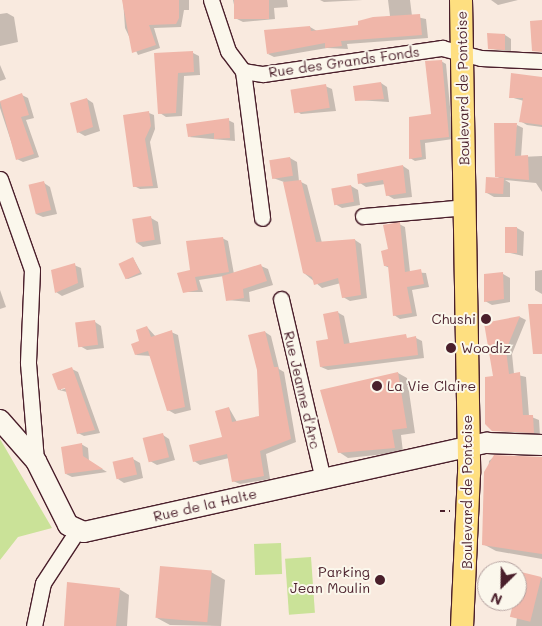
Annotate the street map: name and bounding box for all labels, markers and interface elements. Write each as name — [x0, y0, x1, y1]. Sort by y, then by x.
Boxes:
street label: Boulevard de Pontoise — [453, 11, 473, 165]
street label: Rue des Grands Fonds — [267, 43, 421, 81]
place label: Chushi — [431, 311, 476, 327]
marker: Chushi — [480, 313, 492, 325]
street label: Rue Jeanne d'Arc — [280, 329, 324, 451]
place label: Woodiz — [461, 340, 511, 356]
marker: Woodiz — [445, 342, 457, 354]
place label: La Vie Claire — [387, 378, 476, 394]
marker: La Vie Claire — [371, 380, 383, 392]
street label: Boulevard de Pontoise — [459, 415, 475, 569]
street label: Rue de la Halte — [152, 485, 258, 525]
north arrow — [477, 561, 527, 611]
place label: Parking Jean Moulin — [290, 564, 370, 596]
marker: Parking Jean Moulin — [374, 574, 386, 586]
text: N — [488, 589, 505, 610]

